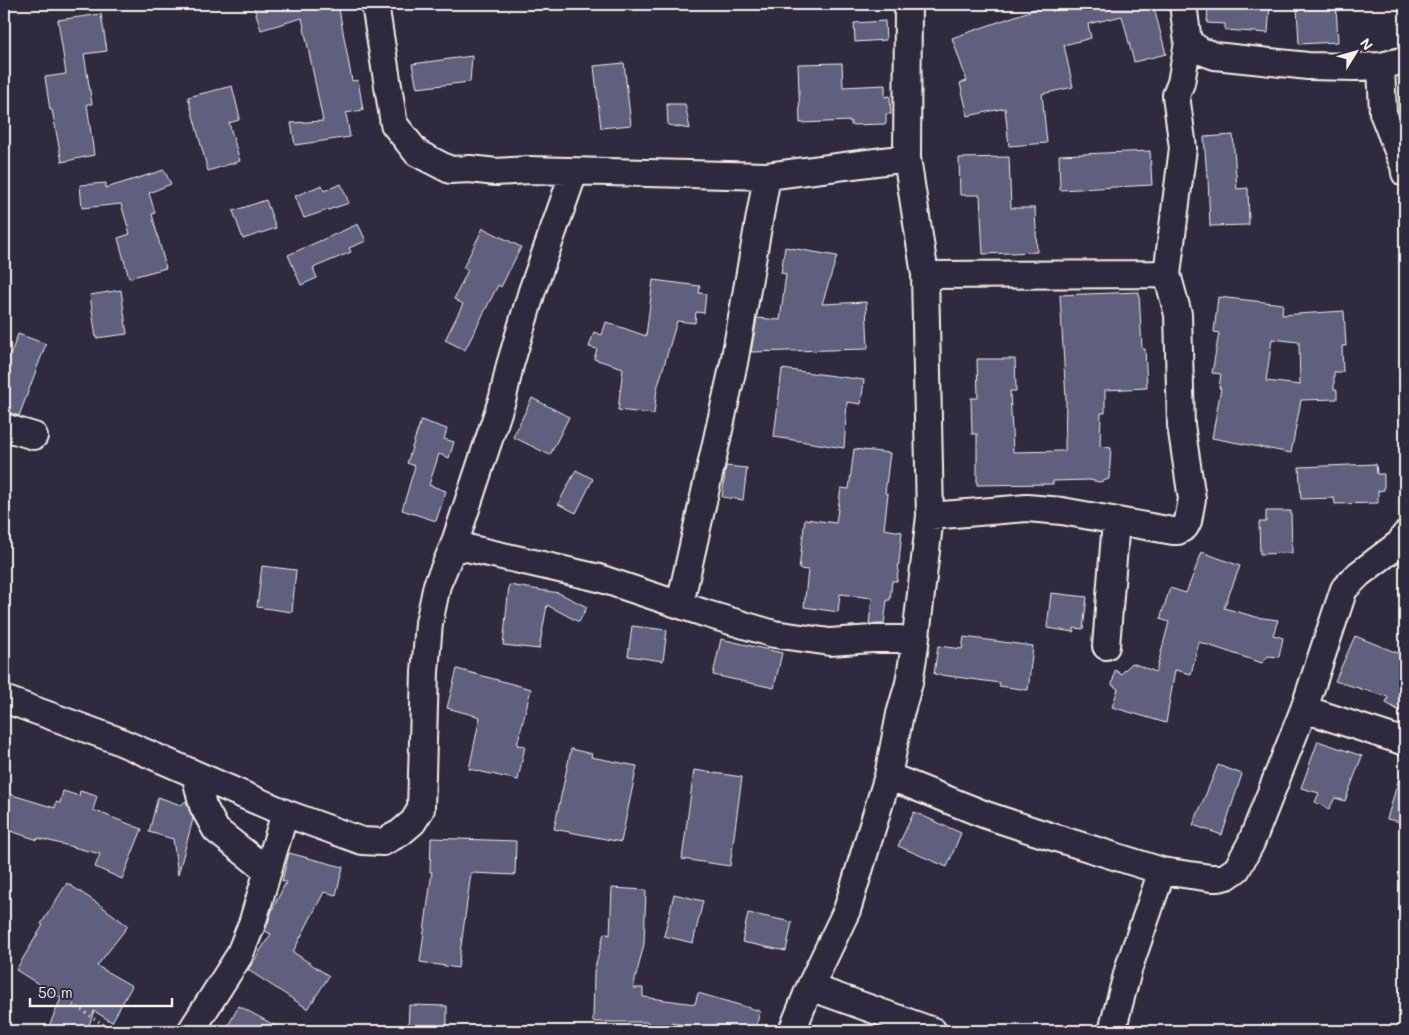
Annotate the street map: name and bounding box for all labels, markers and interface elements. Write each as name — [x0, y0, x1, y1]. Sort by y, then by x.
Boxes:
north arrow — [1332, 28, 1382, 78]
text: N — [1356, 34, 1378, 54]
scale bar — [30, 975, 172, 1007]
text: 50 m — [38, 982, 73, 1002]

